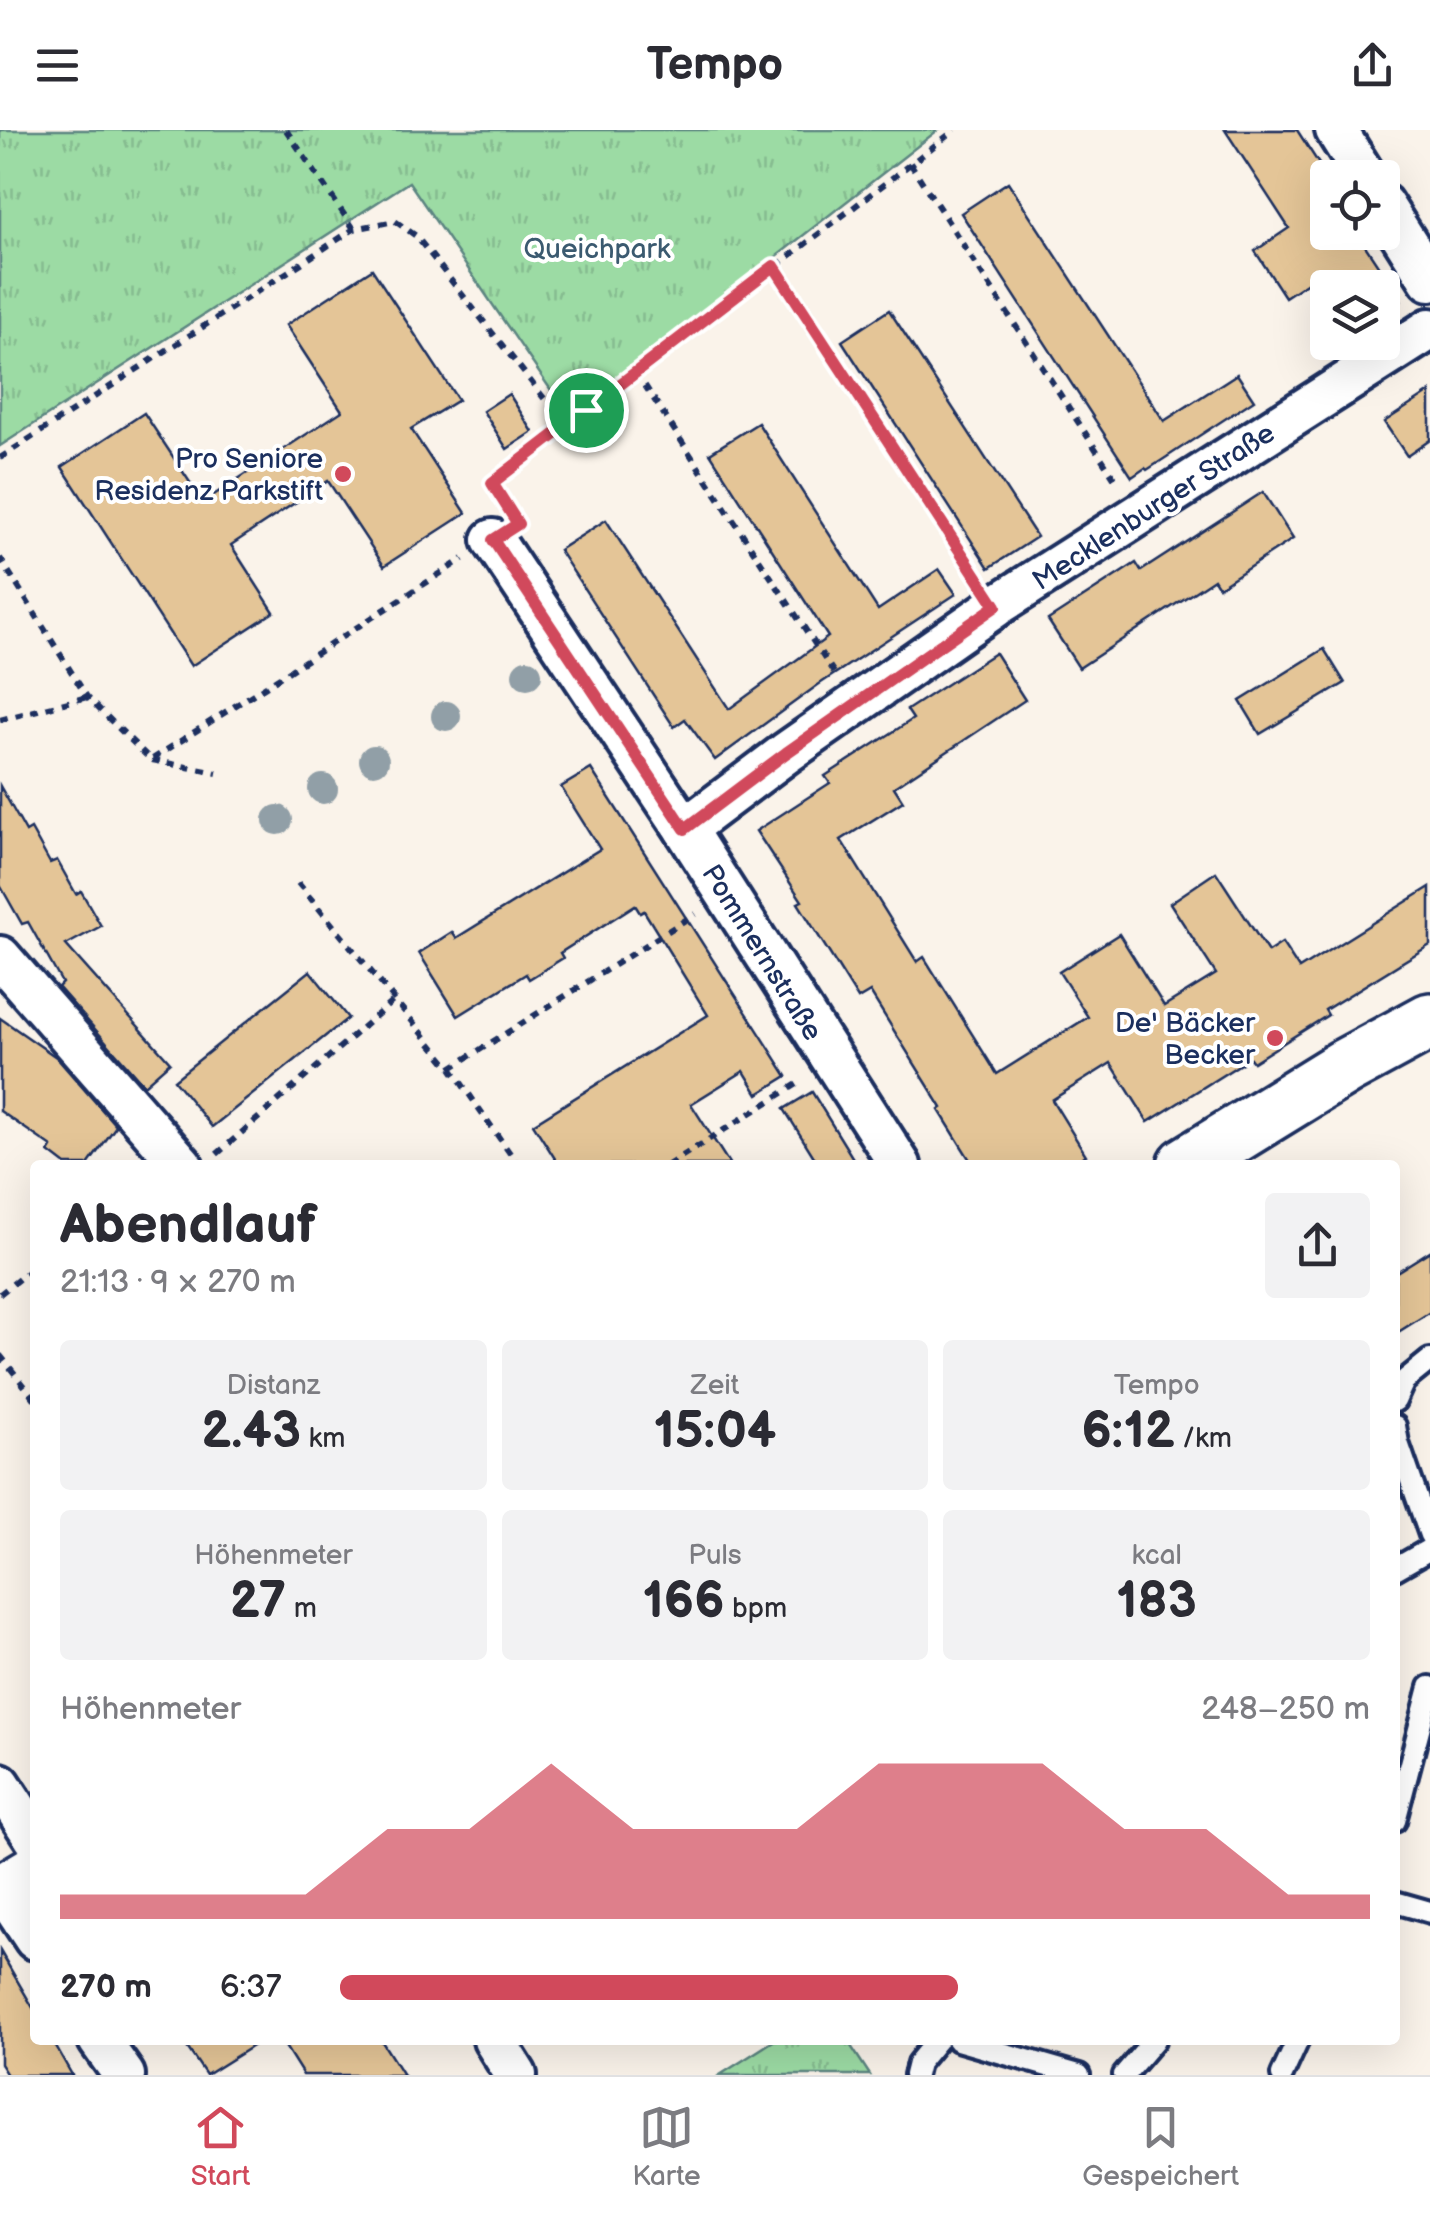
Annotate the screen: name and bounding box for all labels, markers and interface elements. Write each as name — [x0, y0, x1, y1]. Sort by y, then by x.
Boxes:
icon: menu — [30, 38, 85, 93]
text: Tempo — [647, 38, 783, 93]
icon: share — [1345, 38, 1400, 93]
map controls — [1310, 160, 1400, 360]
button: locate — [1310, 160, 1400, 250]
park label: Queichpark — [524, 233, 671, 266]
button: layers — [1310, 270, 1400, 360]
pin — [544, 368, 629, 453]
icon: arrive — [559, 383, 614, 438]
street label: Mecklenburger Straße — [1027, 417, 1281, 598]
place label: Pro Seniore Residenz Parkstift — [94, 443, 323, 508]
marker: Pro Seniore Residenz Parkstift — [332, 463, 354, 485]
street label: Pommernstraße — [694, 859, 829, 1047]
place label: De' Bäcker Becker — [1115, 1007, 1256, 1072]
marker: De' Bäcker Becker — [1264, 1027, 1286, 1049]
text: Abendlauf — [60, 1192, 317, 1259]
button: share — [1265, 1193, 1370, 1298]
text: 21:13 · 9 × 270 m — [60, 1263, 296, 1302]
text: Distanz — [227, 1369, 320, 1402]
text: Zeit — [691, 1369, 739, 1402]
text: Tempo — [1114, 1369, 1200, 1402]
text: 2.43 — [201, 1402, 301, 1462]
text: 15:04 — [654, 1402, 776, 1462]
text: 6:12 — [1081, 1402, 1175, 1462]
text: km — [301, 1422, 345, 1455]
text: /km — [1175, 1422, 1232, 1455]
text: Höhenmeter — [194, 1539, 353, 1572]
text: Puls — [688, 1539, 742, 1572]
text: kcal — [1132, 1539, 1182, 1572]
text: 27 — [230, 1572, 286, 1632]
text: 166 — [643, 1572, 724, 1632]
text: 183 — [1117, 1572, 1197, 1632]
text: m — [286, 1592, 317, 1625]
text: bpm — [724, 1592, 787, 1625]
text: Höhenmeter — [60, 1690, 241, 1729]
text: 248–250 m — [1201, 1690, 1370, 1729]
text: 270 m — [60, 1968, 152, 2007]
text: 6:37 — [220, 1968, 281, 2007]
tab: Start — [191, 2100, 250, 2193]
tab: Karte — [632, 2100, 701, 2193]
tab: Gespeichert — [1082, 2100, 1239, 2193]

